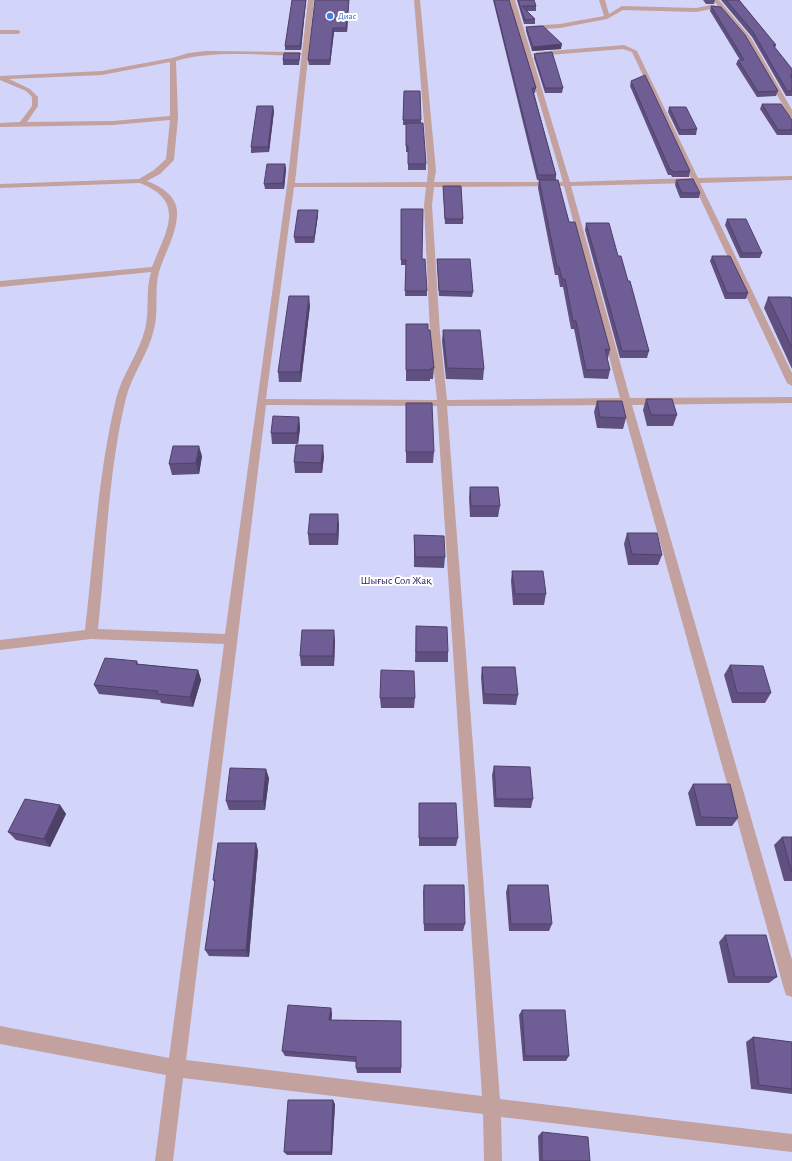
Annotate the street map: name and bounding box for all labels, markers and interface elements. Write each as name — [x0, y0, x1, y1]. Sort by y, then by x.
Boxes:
marker: Диас — [325, 11, 335, 21]
place label: Диас — [338, 12, 357, 21]
park label: Шығыс Сол Жақ — [360, 575, 432, 586]

